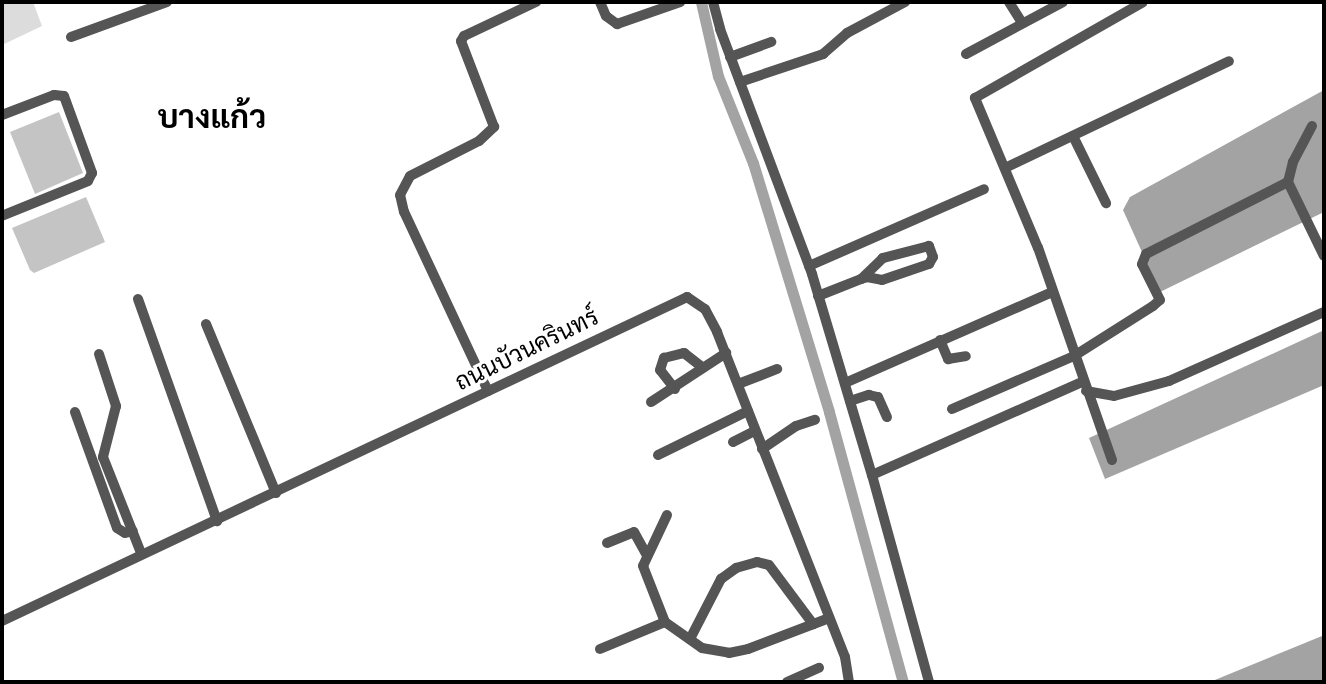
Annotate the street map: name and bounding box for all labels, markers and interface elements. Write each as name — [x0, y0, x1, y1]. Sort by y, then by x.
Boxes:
district label: บางแก้ว — [158, 99, 266, 137]
street label: ถนนบัวนครินทร์ — [450, 303, 604, 397]

